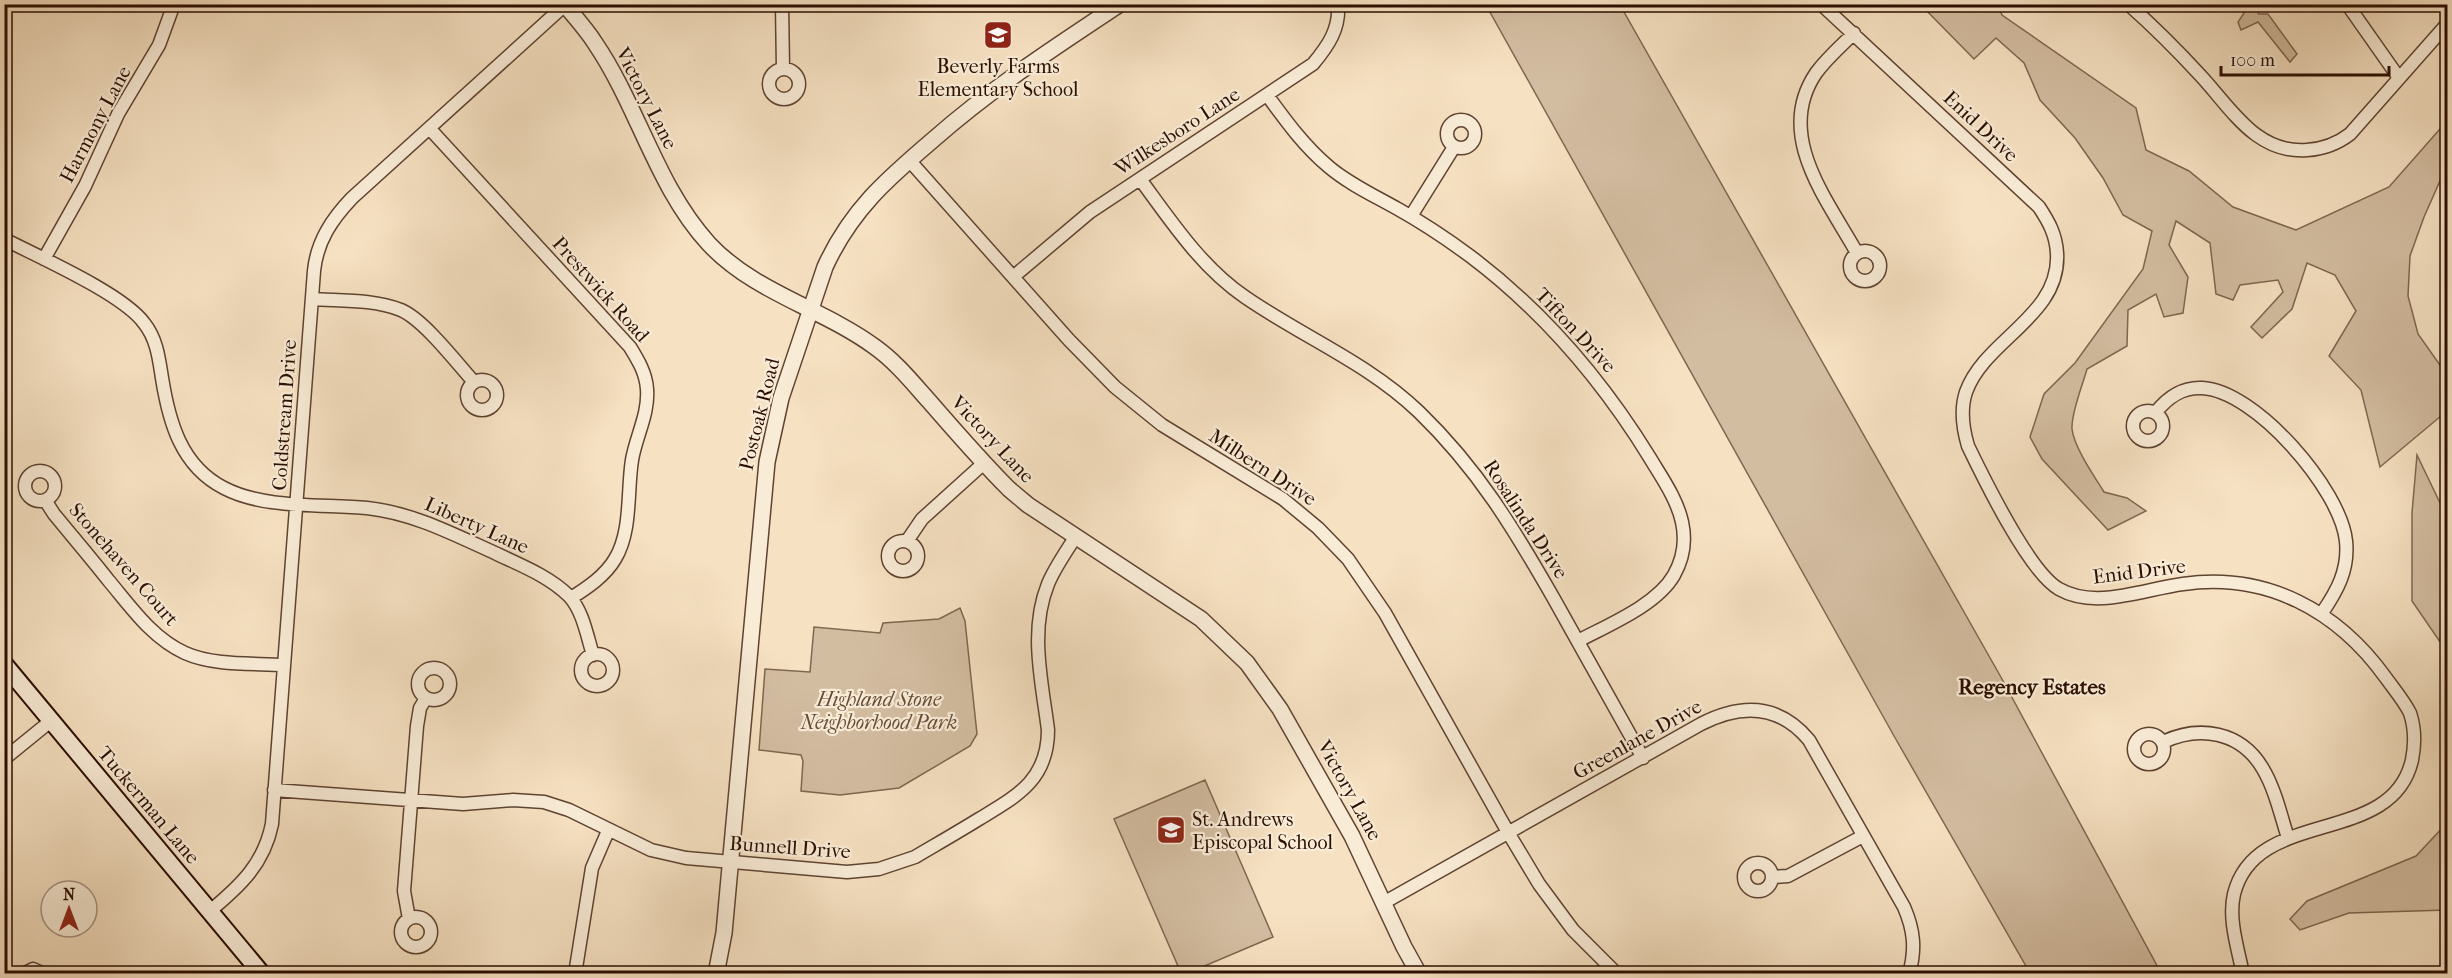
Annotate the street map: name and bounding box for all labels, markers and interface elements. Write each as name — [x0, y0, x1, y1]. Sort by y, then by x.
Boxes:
school or university icon: Beverly Farms Elementary School — [982, 19, 1014, 51]
scale bar — [2221, 39, 2389, 77]
street label: Victory Lane — [611, 43, 682, 153]
text: 100 m — [2230, 50, 2275, 71]
place label: Beverly Farms Elementary School — [917, 55, 1079, 101]
street label: Harmony Lane — [55, 62, 136, 187]
street label: Wilkesboro Lane — [1110, 82, 1244, 181]
street label: Enid Drive — [1939, 86, 2023, 167]
street label: Prestwick Road — [547, 232, 655, 347]
street label: Tifton Drive — [1531, 283, 1621, 378]
street label: Coldstream Drive — [268, 339, 301, 491]
street label: Postoak Road — [734, 355, 785, 473]
street label: Victory Lane — [946, 390, 1039, 488]
street label: Milbern Drive — [1205, 424, 1321, 511]
street label: Rosalinda Drive — [1479, 455, 1573, 583]
street label: Liberty Lane — [421, 492, 533, 559]
street label: Stonehaven Court — [64, 498, 183, 630]
street label: Enid Drive — [2091, 554, 2187, 589]
district label: Regency Estates — [1958, 675, 2106, 699]
park label: Highland Stone Neighborhood Park — [800, 688, 957, 734]
street label: Greenlane Drive — [1569, 695, 1706, 784]
street label: Victory Lane — [1312, 735, 1387, 844]
street label: Tuckerman Lane — [93, 742, 204, 869]
place label: St. Andrews Episcopal School — [1192, 808, 1333, 854]
school or university icon: St. Andrews Episcopal School — [1155, 814, 1187, 846]
street label: Bunnell Drive — [729, 832, 851, 863]
north arrow — [39, 879, 99, 939]
text: N — [63, 885, 76, 904]

